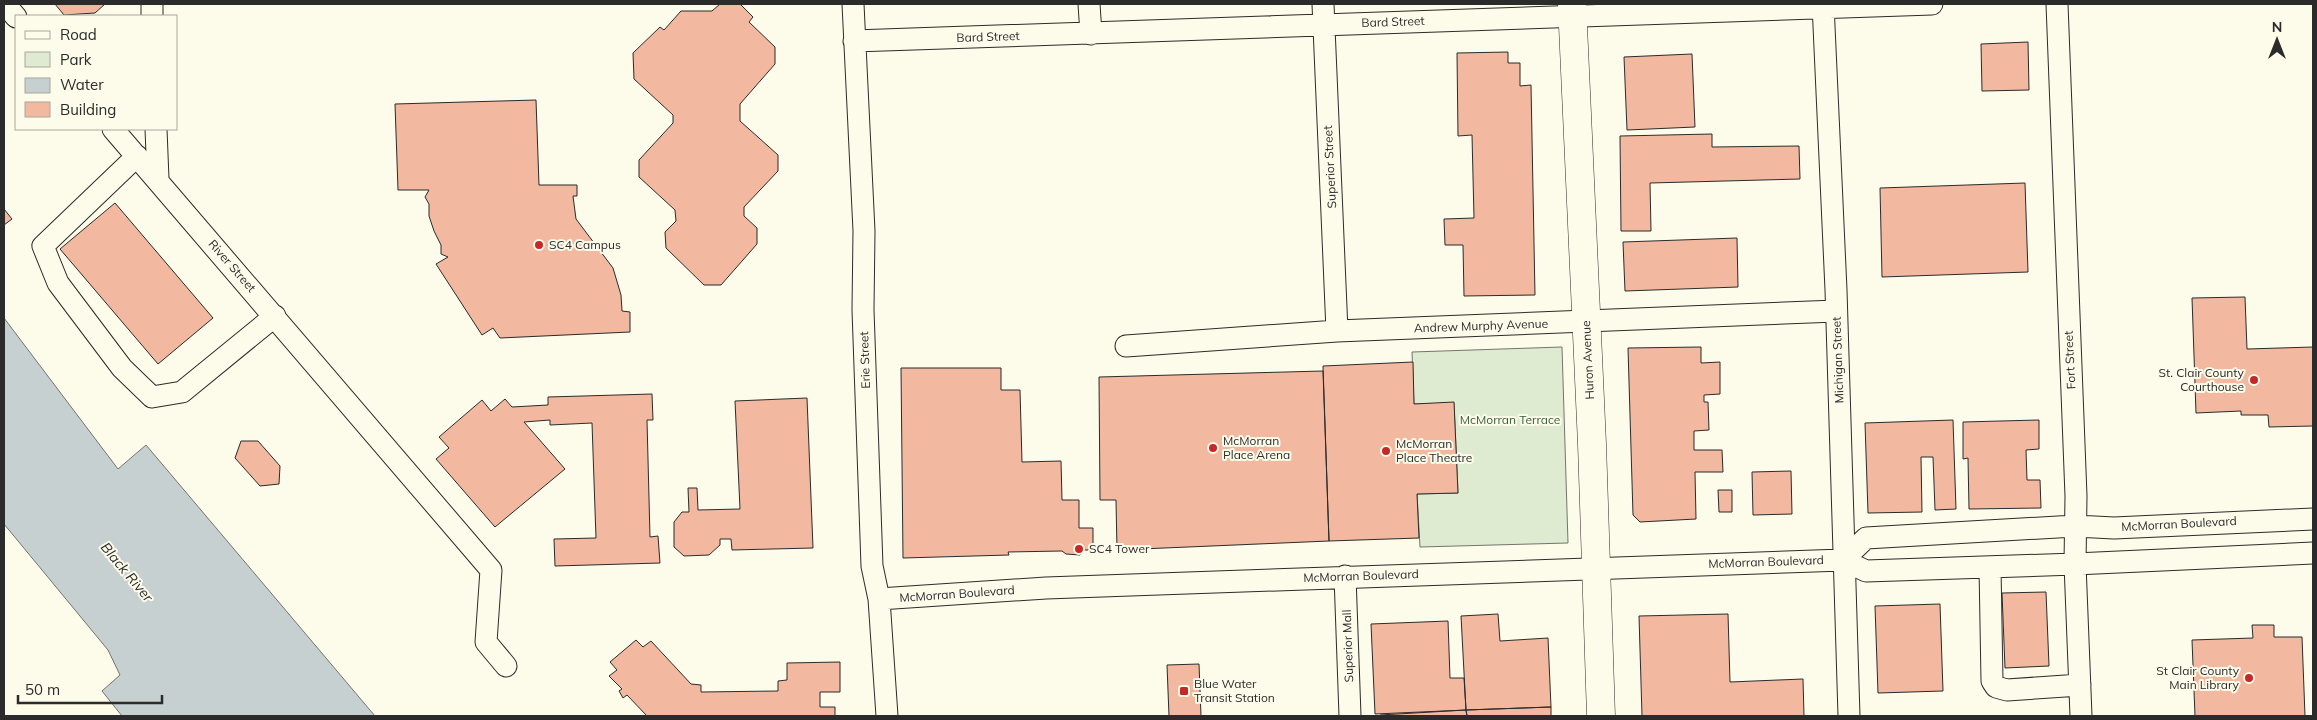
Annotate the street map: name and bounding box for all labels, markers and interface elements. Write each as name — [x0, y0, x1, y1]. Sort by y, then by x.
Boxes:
street label: Bard Street — [1361, 13, 1425, 30]
legend — [15, 15, 178, 130]
north arrow — [2252, 15, 2302, 65]
text: N — [2272, 18, 2282, 36]
text: Road — [60, 25, 97, 44]
street label: Bard Street — [956, 28, 1020, 45]
text: Park — [60, 50, 92, 69]
text: Water — [60, 75, 104, 94]
text: Building — [60, 100, 116, 119]
street label: Superior Street — [1320, 125, 1339, 209]
street label: River Street — [206, 236, 259, 295]
place label: SC4 Campus — [549, 237, 621, 252]
marker: SC4 Campus — [533, 239, 545, 251]
street label: Andrew Murphy Avenue — [1414, 316, 1548, 335]
street label: Michigan Street — [1828, 316, 1847, 404]
street label: Huron Avenue — [1578, 320, 1597, 400]
street label: Fort Street — [2060, 330, 2079, 390]
street label: Erie Street — [856, 331, 873, 389]
place label: St. Clair County Courthouse — [2158, 365, 2245, 394]
marker: St. Clair County Courthouse — [2248, 374, 2260, 386]
park label: McMorran Terrace — [1460, 412, 1560, 427]
place label: McMorran Place Arena — [1223, 433, 1290, 462]
place label: McMorran Place Theatre — [1396, 436, 1472, 465]
marker: McMorran Place Arena — [1207, 442, 1219, 454]
marker: McMorran Place Theatre — [1380, 445, 1392, 457]
street label: McMorran Boulevard — [2121, 513, 2237, 534]
water label: Black River — [97, 539, 158, 606]
place label: SC4 Tower — [1089, 541, 1150, 556]
marker: SC4 Tower — [1073, 543, 1085, 555]
street label: McMorran Boulevard — [1708, 552, 1824, 571]
street label: McMorran Boulevard — [1303, 566, 1419, 585]
street label: McMorran Boulevard — [899, 582, 1015, 605]
street label: Superior Mall — [1339, 609, 1356, 683]
place label: St Clair County Main Library — [2156, 663, 2240, 692]
scale bar — [18, 672, 161, 704]
marker: St Clair County Main Library — [2243, 672, 2255, 684]
place label: Blue Water Transit Station — [1194, 676, 1275, 705]
text: 50 m — [25, 680, 60, 699]
marker: Blue Water Transit Station — [1178, 685, 1190, 697]

